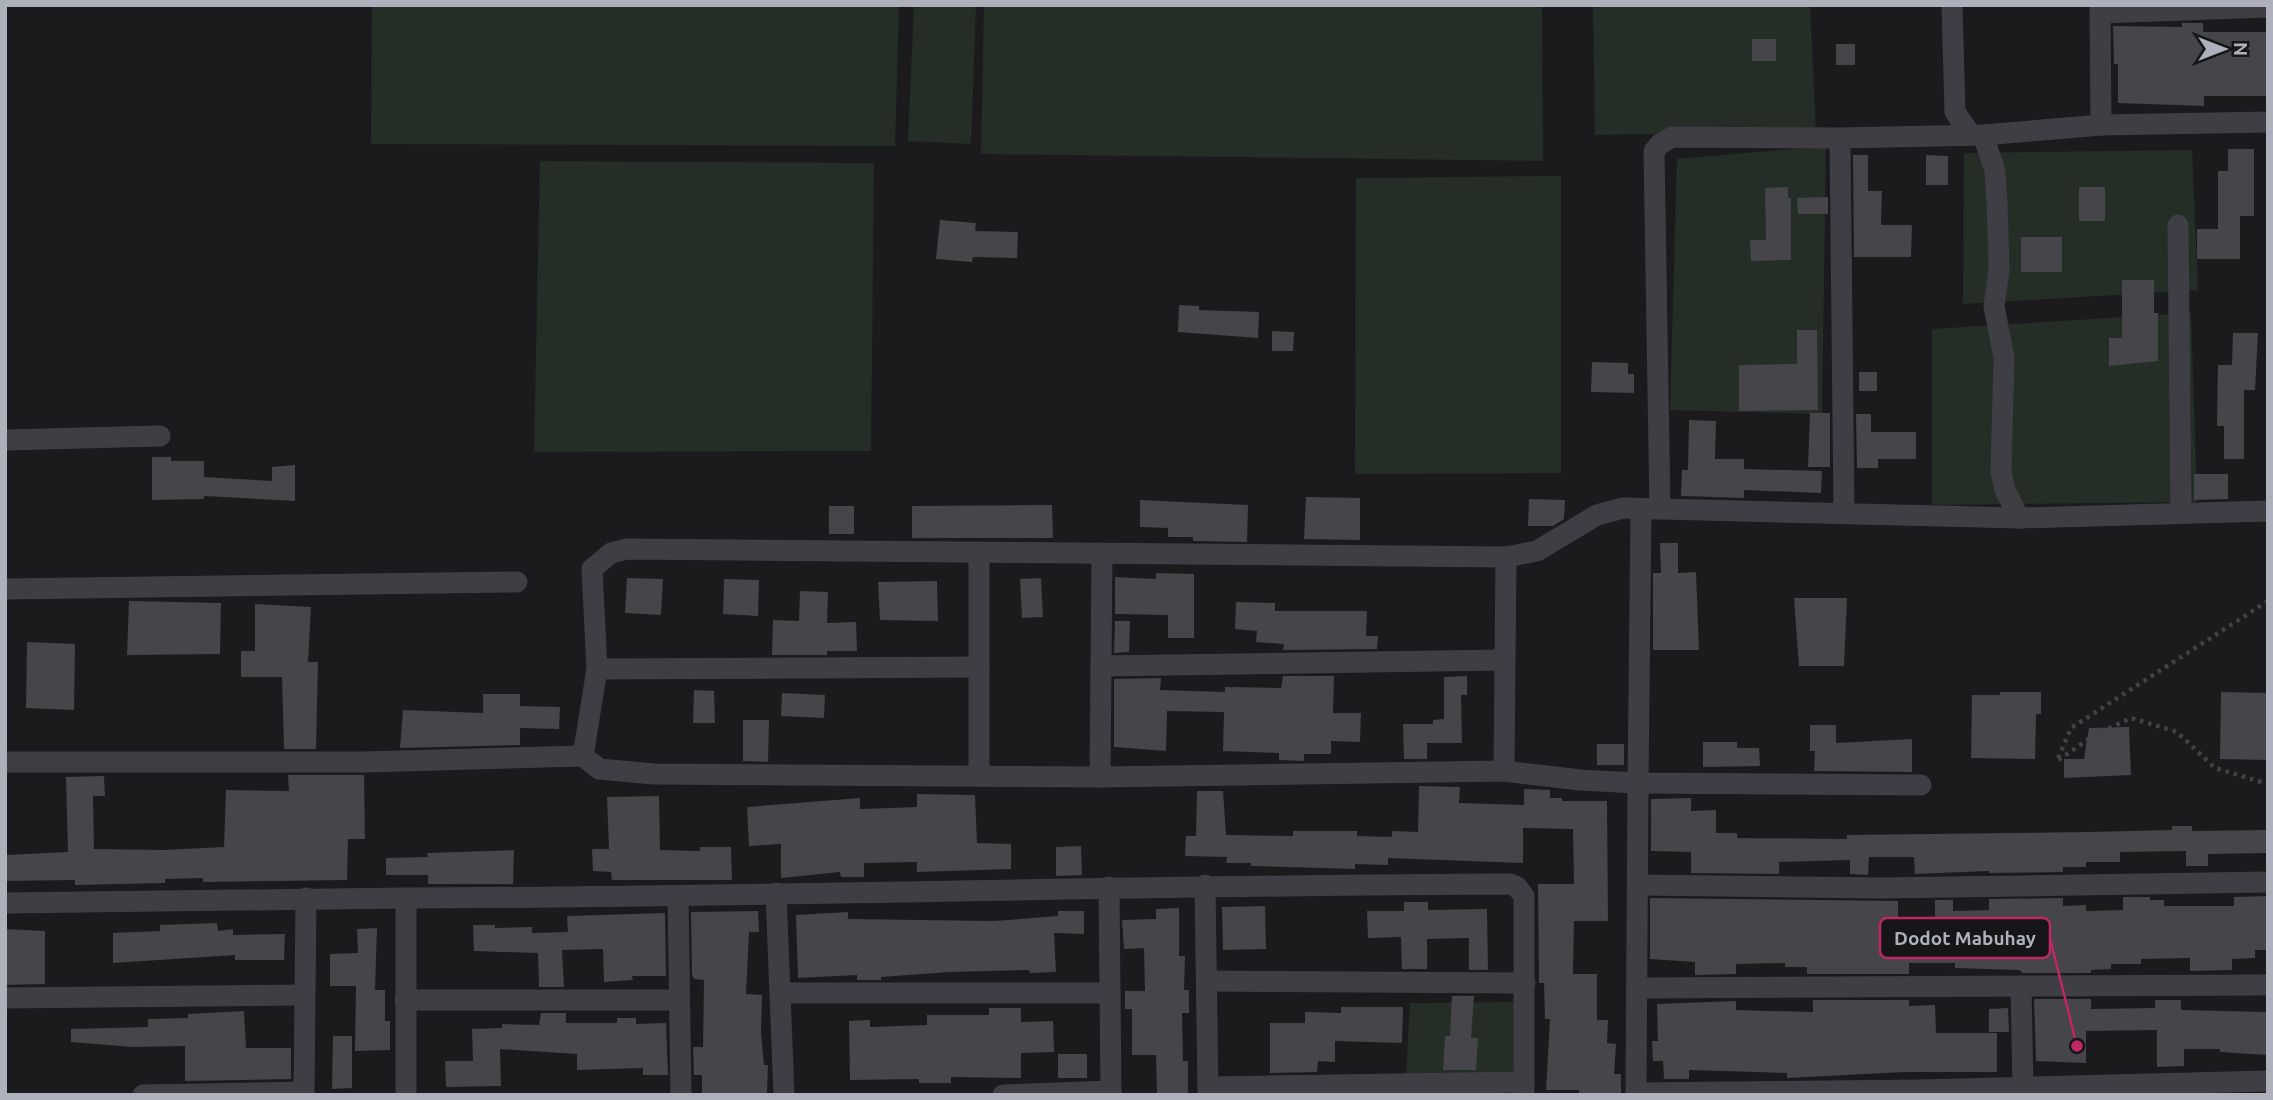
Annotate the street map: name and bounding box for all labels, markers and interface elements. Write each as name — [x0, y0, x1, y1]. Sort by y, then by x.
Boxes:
north arrow — [2189, 14, 2259, 84]
text: N — [2230, 42, 2252, 56]
callout: Dodot Mabuhay — [1880, 918, 2050, 958]
text: Dodot Mabuhay — [1894, 927, 2036, 949]

